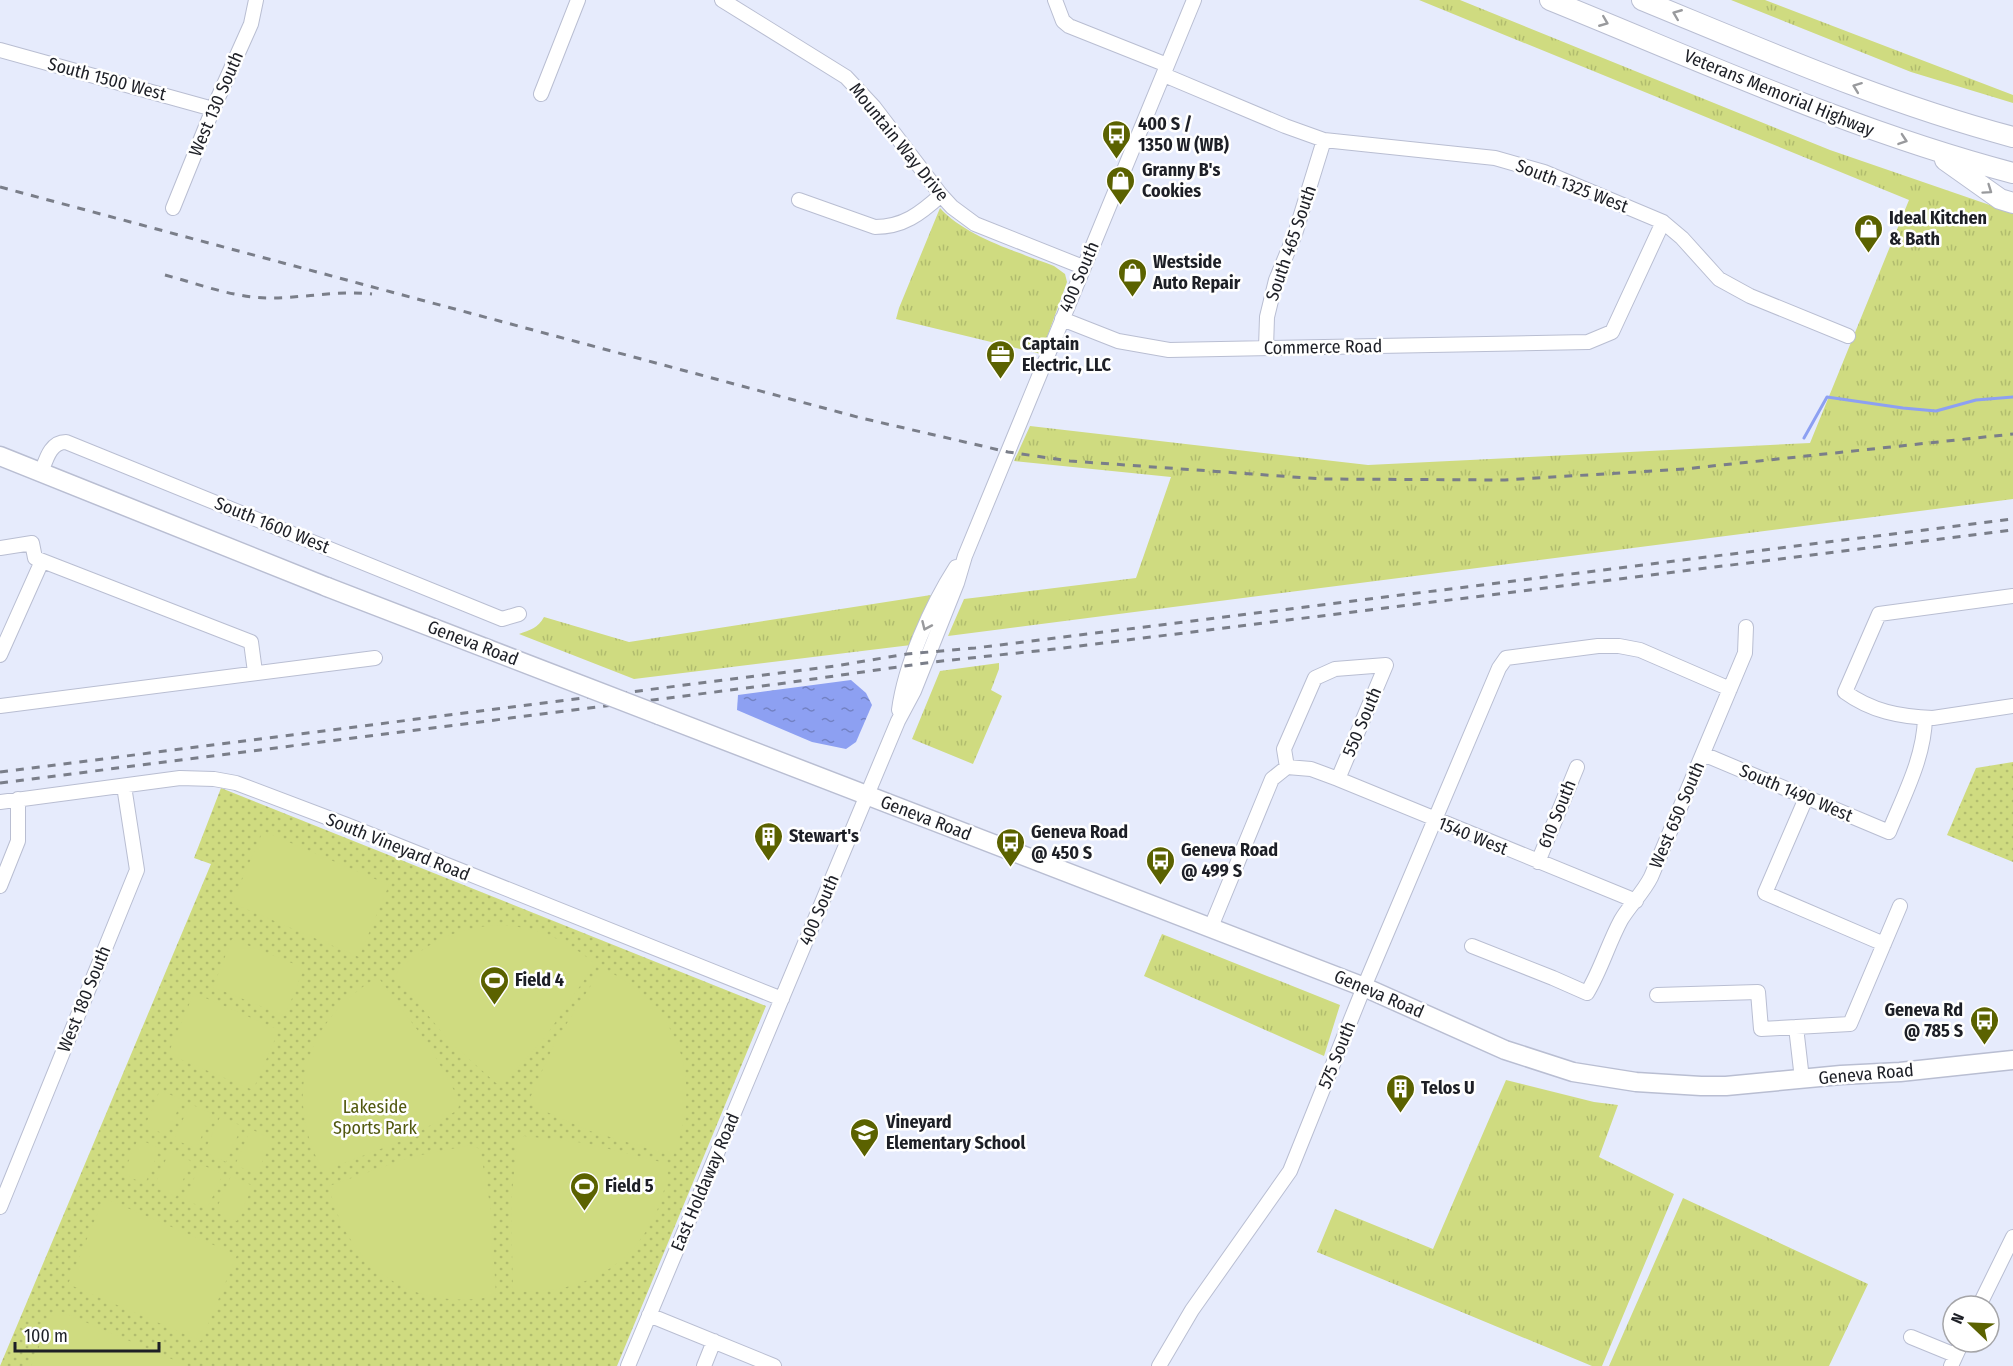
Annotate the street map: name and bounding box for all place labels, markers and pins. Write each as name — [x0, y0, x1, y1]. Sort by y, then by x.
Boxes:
place label: 400 S / 1350 W (WB) — [1138, 113, 1230, 156]
bus stop icon: 400 S / 1350 W (WB) — [1101, 118, 1133, 160]
place label: Granny B's Cookies — [1142, 159, 1220, 202]
shop icon: Granny B's Cookies — [1105, 164, 1137, 206]
place label: Ideal Kitchen & Bath — [1889, 207, 1987, 250]
shop icon: Ideal Kitchen & Bath — [1852, 212, 1884, 254]
place label: Westside Auto Repair — [1152, 251, 1241, 294]
shop icon: Westside Auto Repair — [1116, 256, 1148, 298]
place label: Captain Electric, LLC — [1022, 333, 1112, 376]
office icon: Captain Electric, LLC — [985, 338, 1017, 380]
building icon: Stewart's — [752, 820, 784, 862]
place label: Geneva Road @ 450 S — [1031, 821, 1128, 864]
place label: Stewart's — [789, 825, 859, 847]
bus stop icon: Geneva Road @ 450 S — [994, 826, 1026, 868]
place label: Geneva Road @ 499 S — [1181, 839, 1278, 882]
bus stop icon: Geneva Road @ 499 S — [1144, 844, 1176, 886]
sports icon: Field 4 — [478, 964, 510, 1006]
place label: Field 4 — [515, 969, 564, 991]
place label: Geneva Rd @ 785 S — [1884, 999, 1963, 1042]
bus stop icon: Geneva Rd @ 785 S — [1968, 1004, 2000, 1046]
building icon: Telos U — [1384, 1072, 1416, 1114]
place label: Telos U — [1421, 1077, 1475, 1099]
place label: Vineyard Elementary School — [885, 1111, 1025, 1154]
school or university icon: Vineyard Elementary School — [849, 1116, 881, 1158]
sports icon: Field 5 — [568, 1170, 600, 1212]
place label: Field 5 — [605, 1175, 654, 1197]

